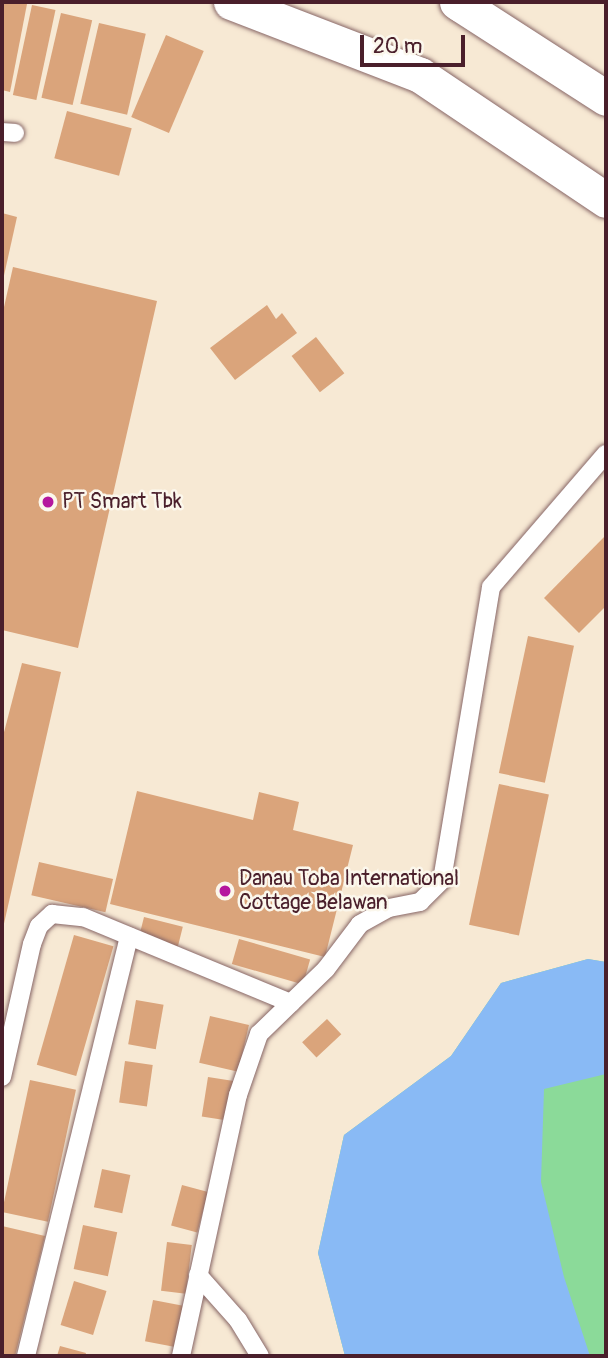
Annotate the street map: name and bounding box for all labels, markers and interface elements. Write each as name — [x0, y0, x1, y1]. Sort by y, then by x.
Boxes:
scale bar — [363, 21, 468, 65]
text: 20 m — [373, 33, 422, 60]
place label: PT Smart Tbk — [62, 489, 182, 515]
marker: PT Smart Tbk — [40, 494, 56, 510]
place label: Danau Toba International Cottage Belawan — [239, 866, 459, 916]
marker: Danau Toba International Cottage Belawan — [217, 883, 233, 899]

